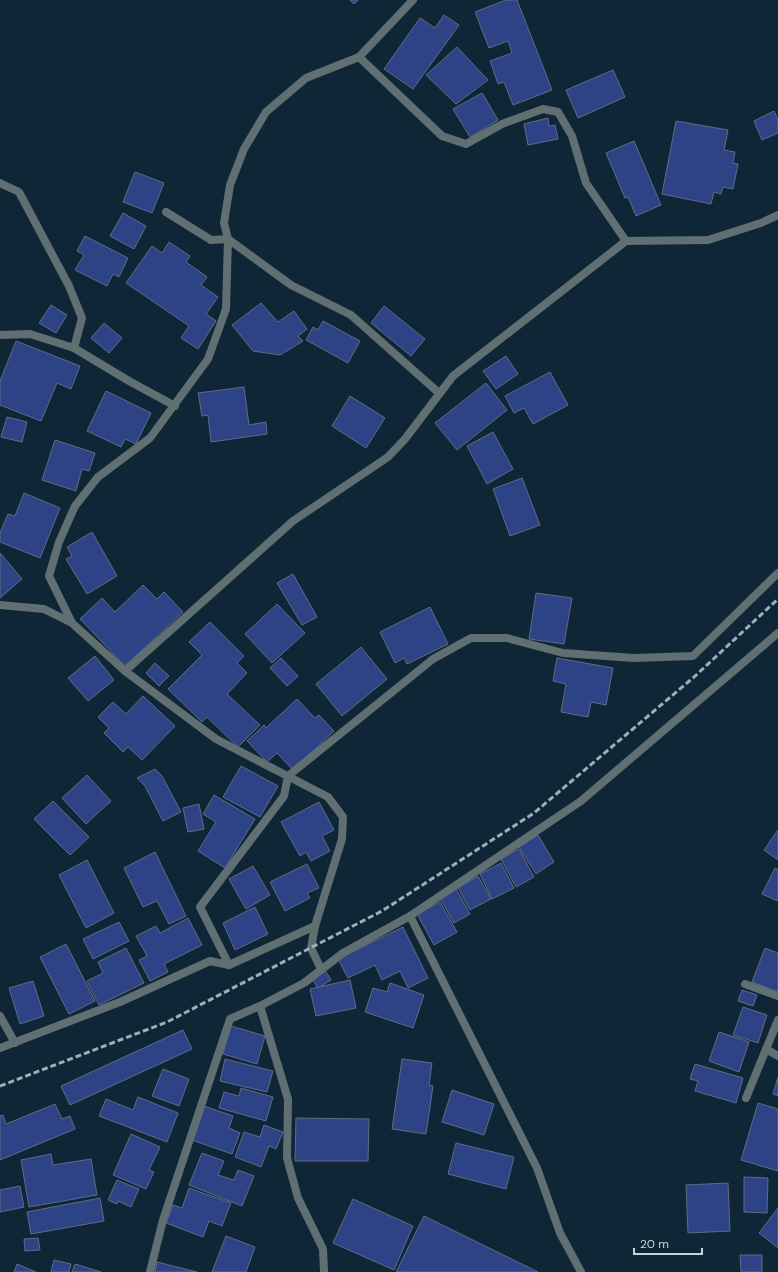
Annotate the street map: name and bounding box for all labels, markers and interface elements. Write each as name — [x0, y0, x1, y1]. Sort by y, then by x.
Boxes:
scale bar — [634, 1230, 702, 1256]
text: 20 m — [640, 1236, 669, 1252]

